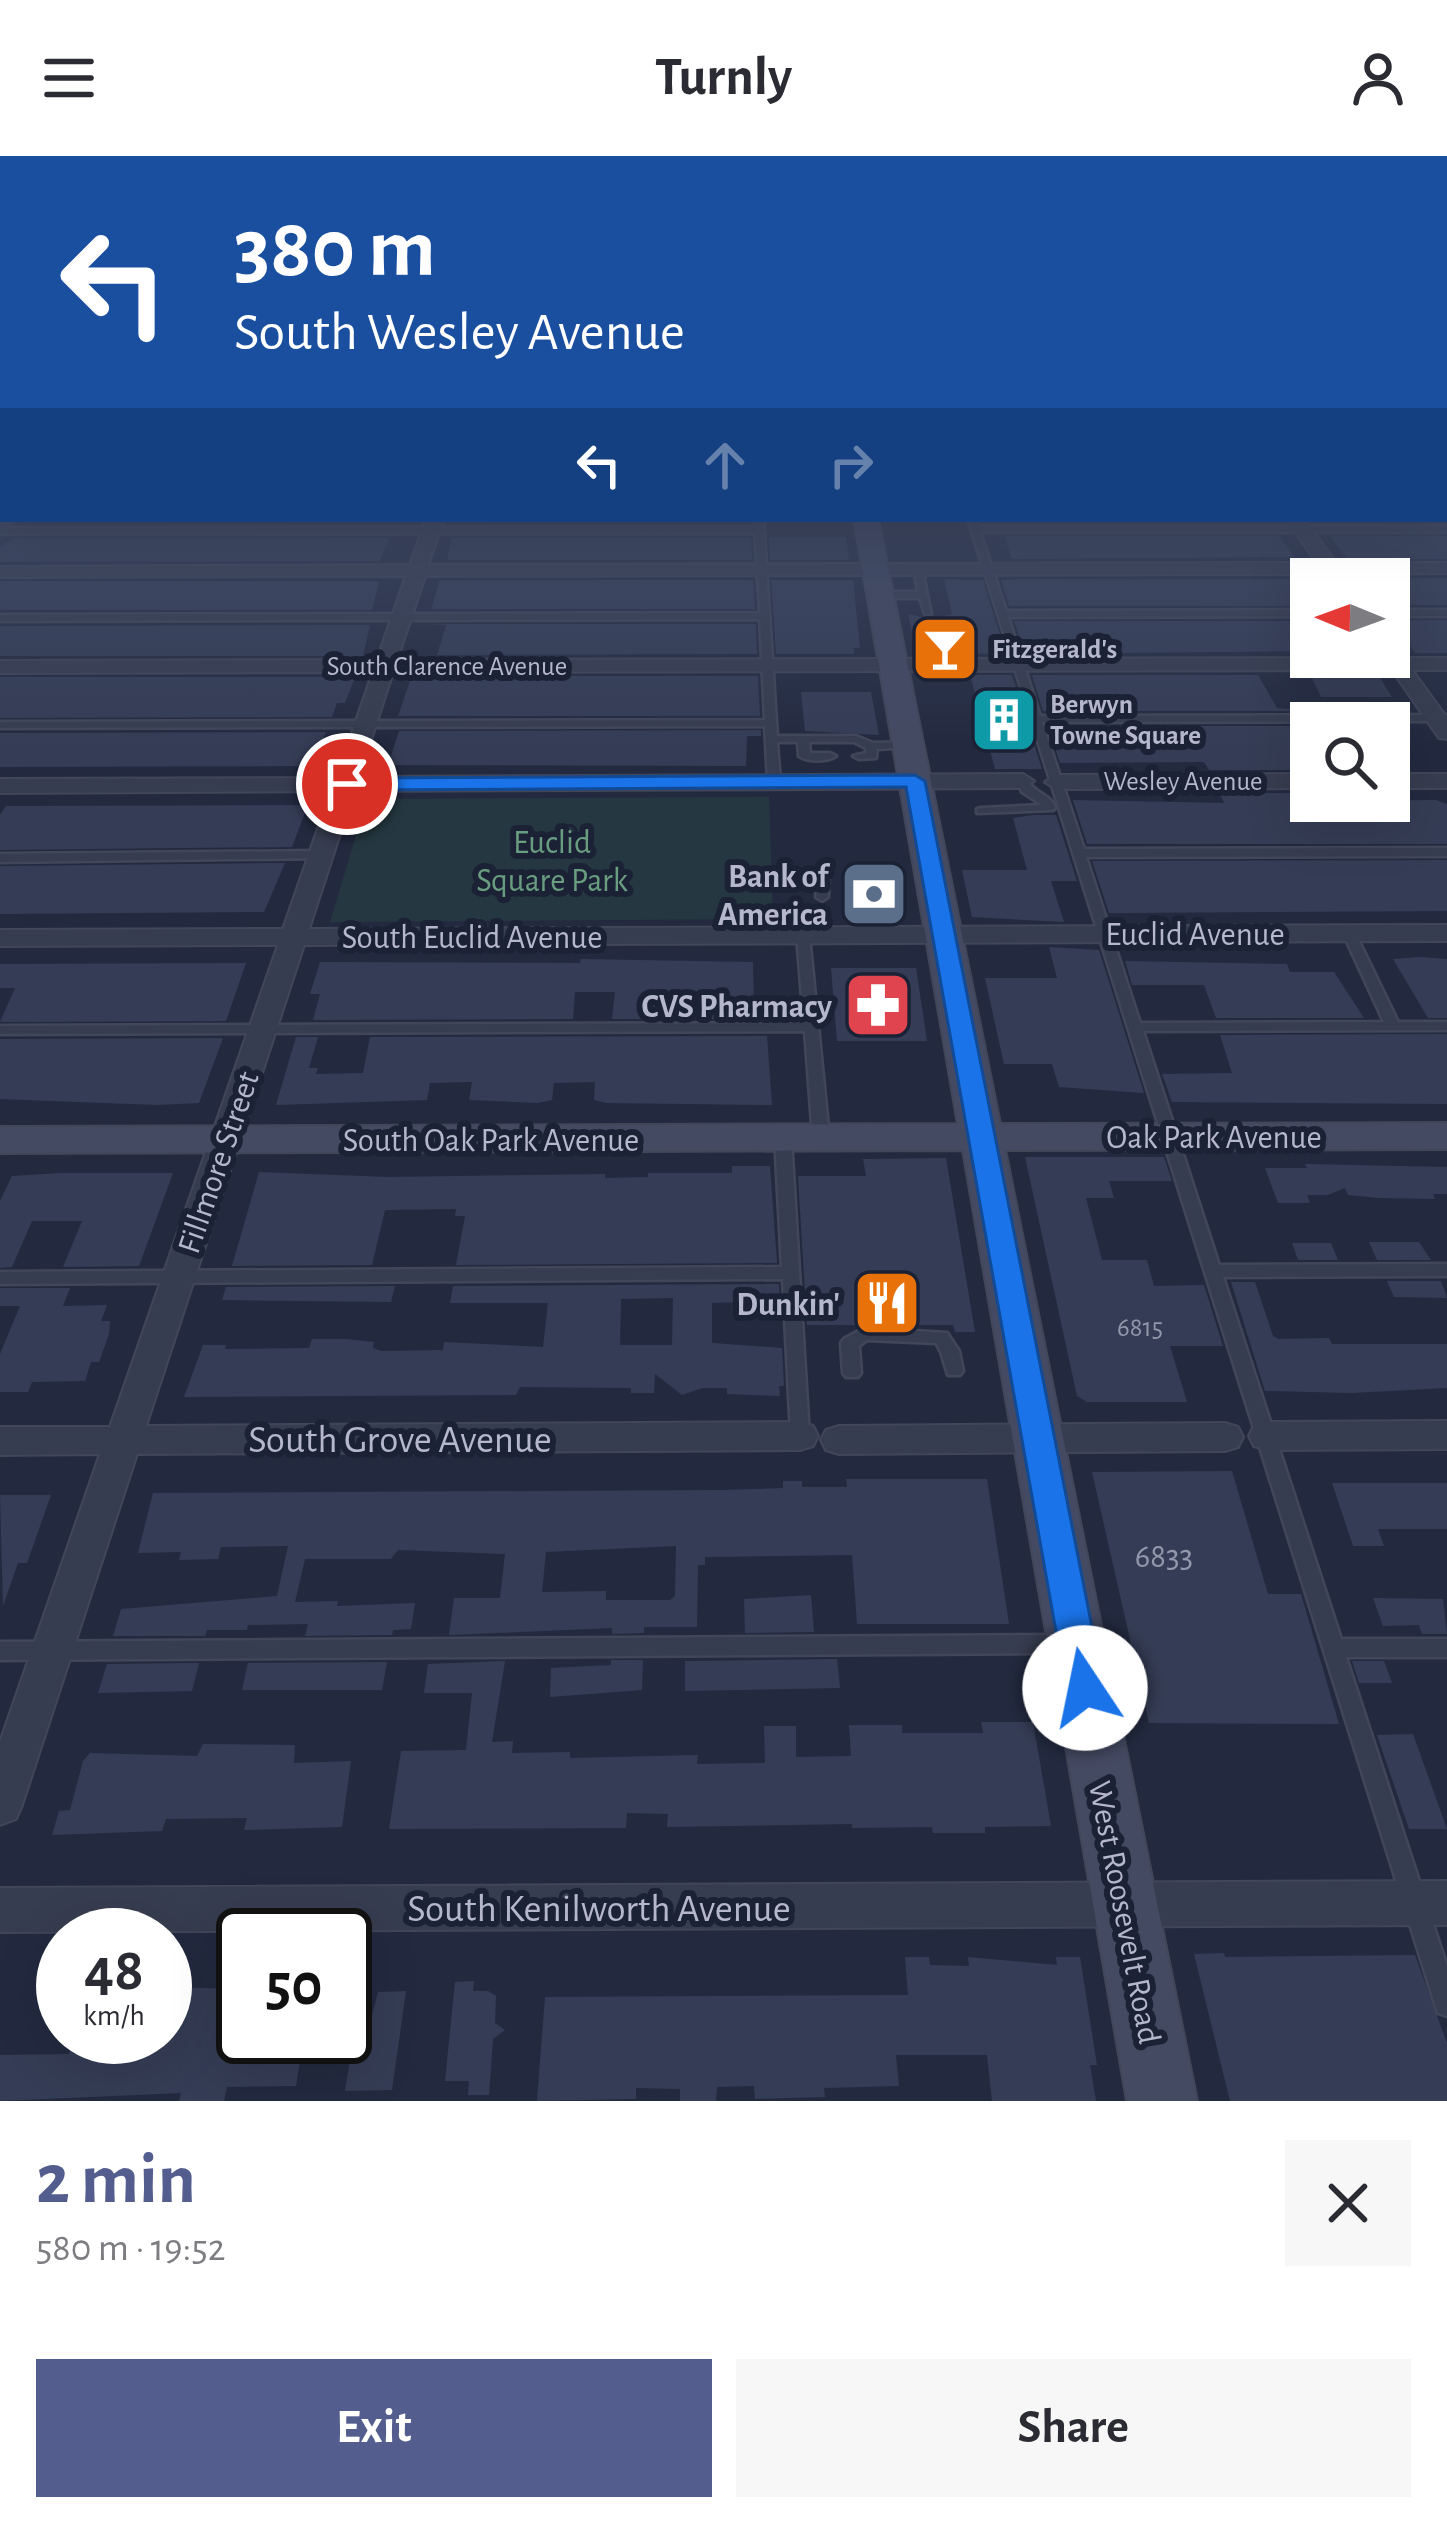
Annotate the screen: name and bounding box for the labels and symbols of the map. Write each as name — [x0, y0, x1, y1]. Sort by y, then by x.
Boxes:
north arrow — [1290, 558, 1410, 678]
bar icon: Fitzgerald's — [910, 614, 980, 684]
place label: Fitzgerald's — [992, 636, 1117, 663]
street label: South Clarence Avenue — [327, 653, 567, 680]
building icon: Berwyn Towne Square — [969, 685, 1039, 755]
place label: Berwyn Towne Square — [1050, 691, 1201, 749]
pin — [296, 733, 398, 835]
street label: Wesley Avenue — [1103, 768, 1263, 796]
park label: Euclid Square Park — [476, 827, 628, 898]
bank icon: Bank of America — [839, 859, 909, 929]
place label: Bank of America — [718, 861, 830, 932]
street label: Euclid Avenue — [1105, 919, 1285, 952]
street label: South Euclid Avenue — [342, 922, 602, 955]
pharmacy icon: CVS Pharmacy — [843, 970, 913, 1040]
place label: CVS Pharmacy — [642, 991, 832, 1024]
street label: Fillmore Street — [173, 1067, 266, 1258]
street label: Oak Park Avenue — [1106, 1122, 1322, 1155]
street label: South Oak Park Avenue — [343, 1125, 639, 1158]
restaurant icon: Dunkin' — [852, 1268, 922, 1338]
place label: Dunkin' — [736, 1289, 840, 1322]
house number: 6815 — [1117, 1314, 1163, 1341]
street label: South Grove Avenue — [248, 1421, 552, 1460]
house number: 6833 — [1135, 1541, 1193, 1574]
position arrow — [1022, 1625, 1148, 1751]
street label: West Roosevelt Road — [1082, 1778, 1165, 2047]
street label: South Kenilworth Avenue — [407, 1890, 791, 1929]
speed limit sign: 50 — [216, 1908, 372, 2064]

